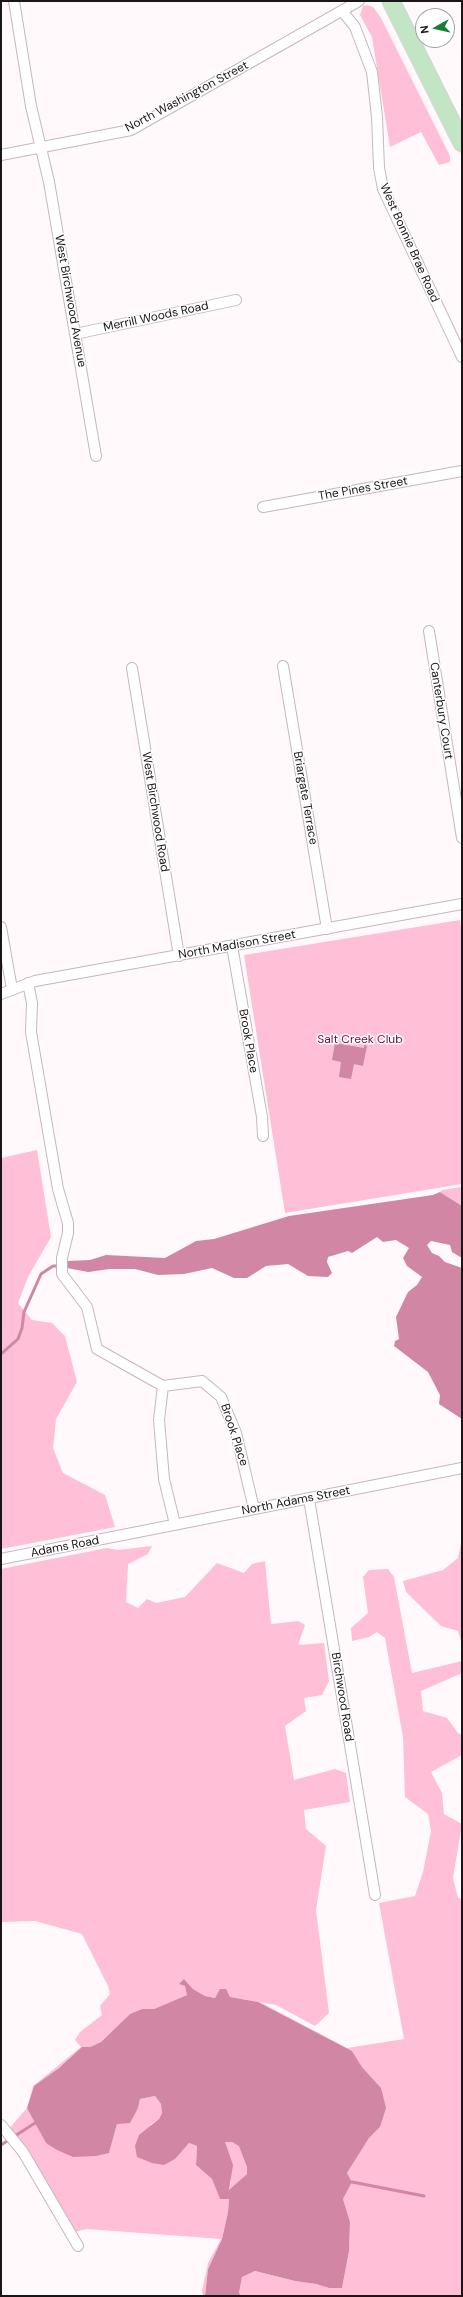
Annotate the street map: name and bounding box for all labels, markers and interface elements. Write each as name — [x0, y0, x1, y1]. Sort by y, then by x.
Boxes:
north arrow — [415, 8, 455, 48]
text: N — [417, 25, 432, 34]
street label: North Washington Street — [123, 58, 251, 136]
street label: West Bonnie Brae Road — [376, 181, 442, 305]
street label: West Birchwood Avenue — [51, 234, 89, 368]
street label: Merrill Woods Road — [102, 299, 210, 335]
street label: The Pines Street — [317, 474, 409, 504]
street label: Canterbury Court — [426, 661, 456, 761]
street label: Briargate Terrace — [290, 750, 320, 846]
street label: West Birchwood Road — [138, 751, 172, 873]
street label: North Madison Street — [177, 928, 297, 962]
street label: Brook Place — [235, 1008, 261, 1074]
park label: Salt Creek Club — [317, 1033, 403, 1047]
street label: Brook Place — [217, 1402, 251, 1468]
street label: North Adams Street — [241, 1483, 351, 1519]
street label: Adams Road — [29, 1533, 101, 1561]
street label: Birchwood Road — [328, 1651, 356, 1743]

